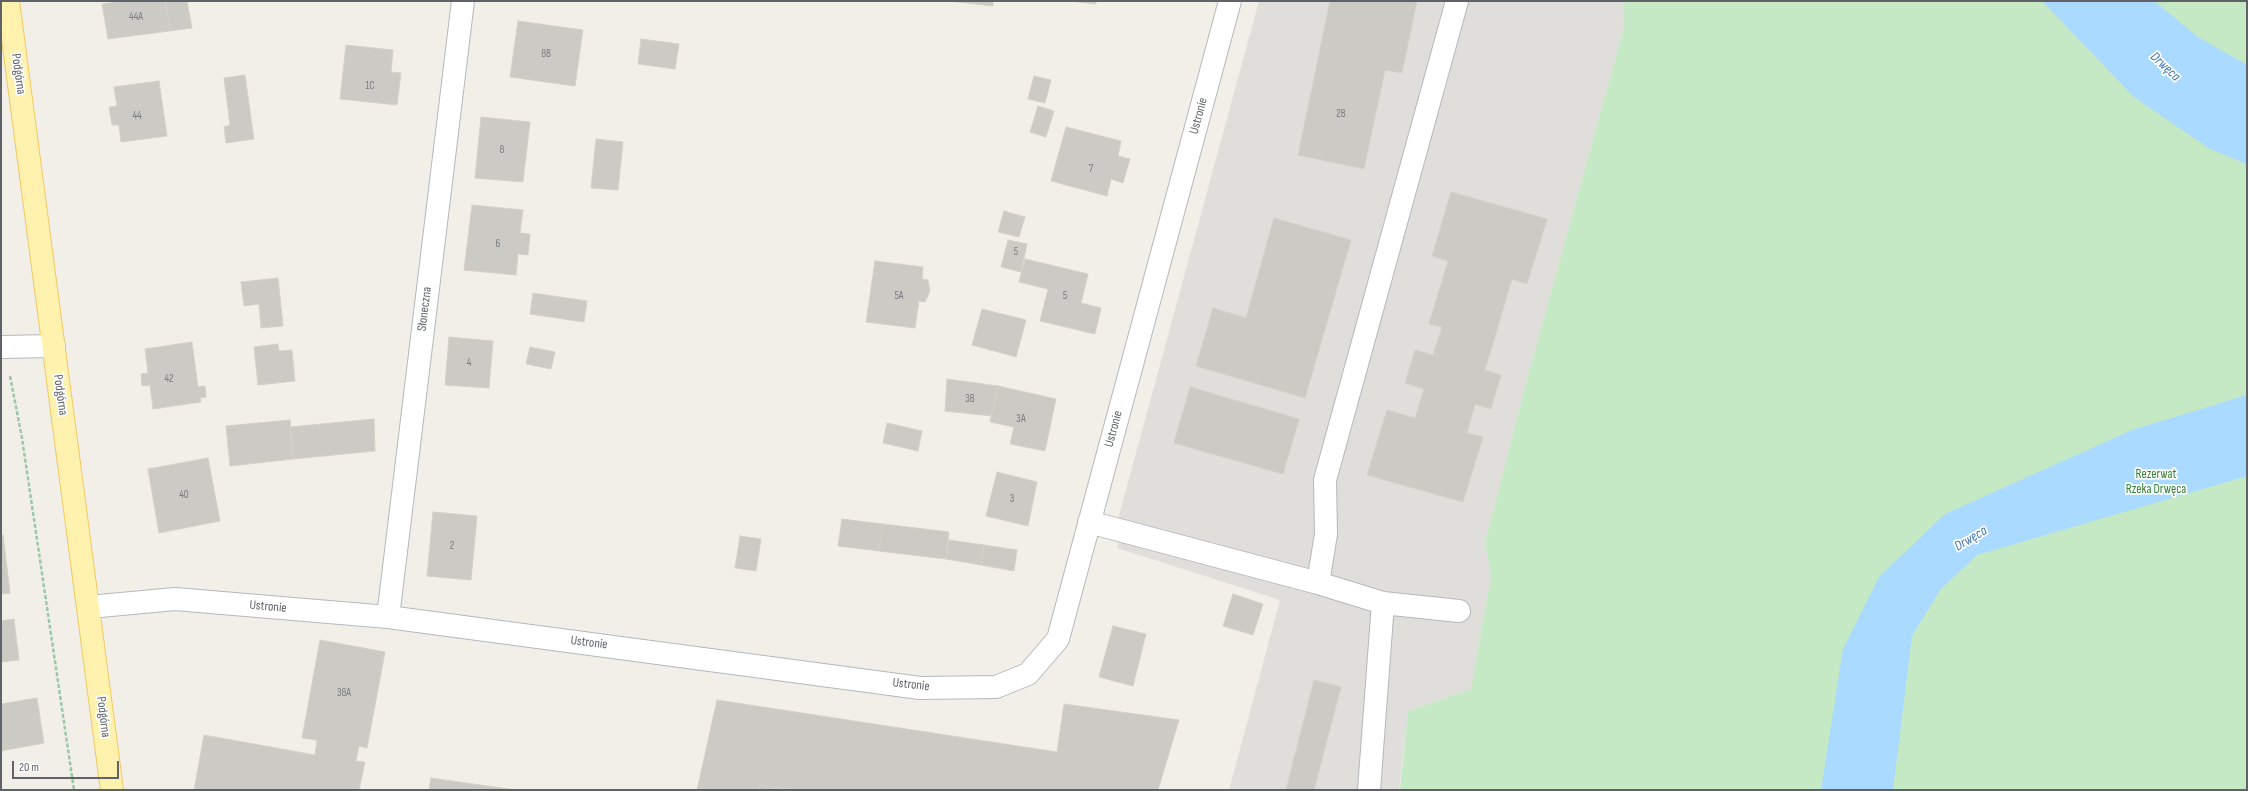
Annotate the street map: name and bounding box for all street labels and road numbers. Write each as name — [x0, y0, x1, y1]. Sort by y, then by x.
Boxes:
street label: Podgórna — [7, 53, 29, 95]
street label: Ustronie — [1187, 96, 1211, 136]
street label: Słoneczna — [415, 286, 435, 332]
street label: Podgórna — [49, 374, 71, 416]
street label: Ustronie — [1102, 409, 1126, 449]
street label: Ustronie — [249, 598, 287, 616]
street label: Ustronie — [570, 633, 608, 653]
street label: Ustronie — [892, 675, 930, 695]
street label: Podgórna — [93, 696, 113, 738]

